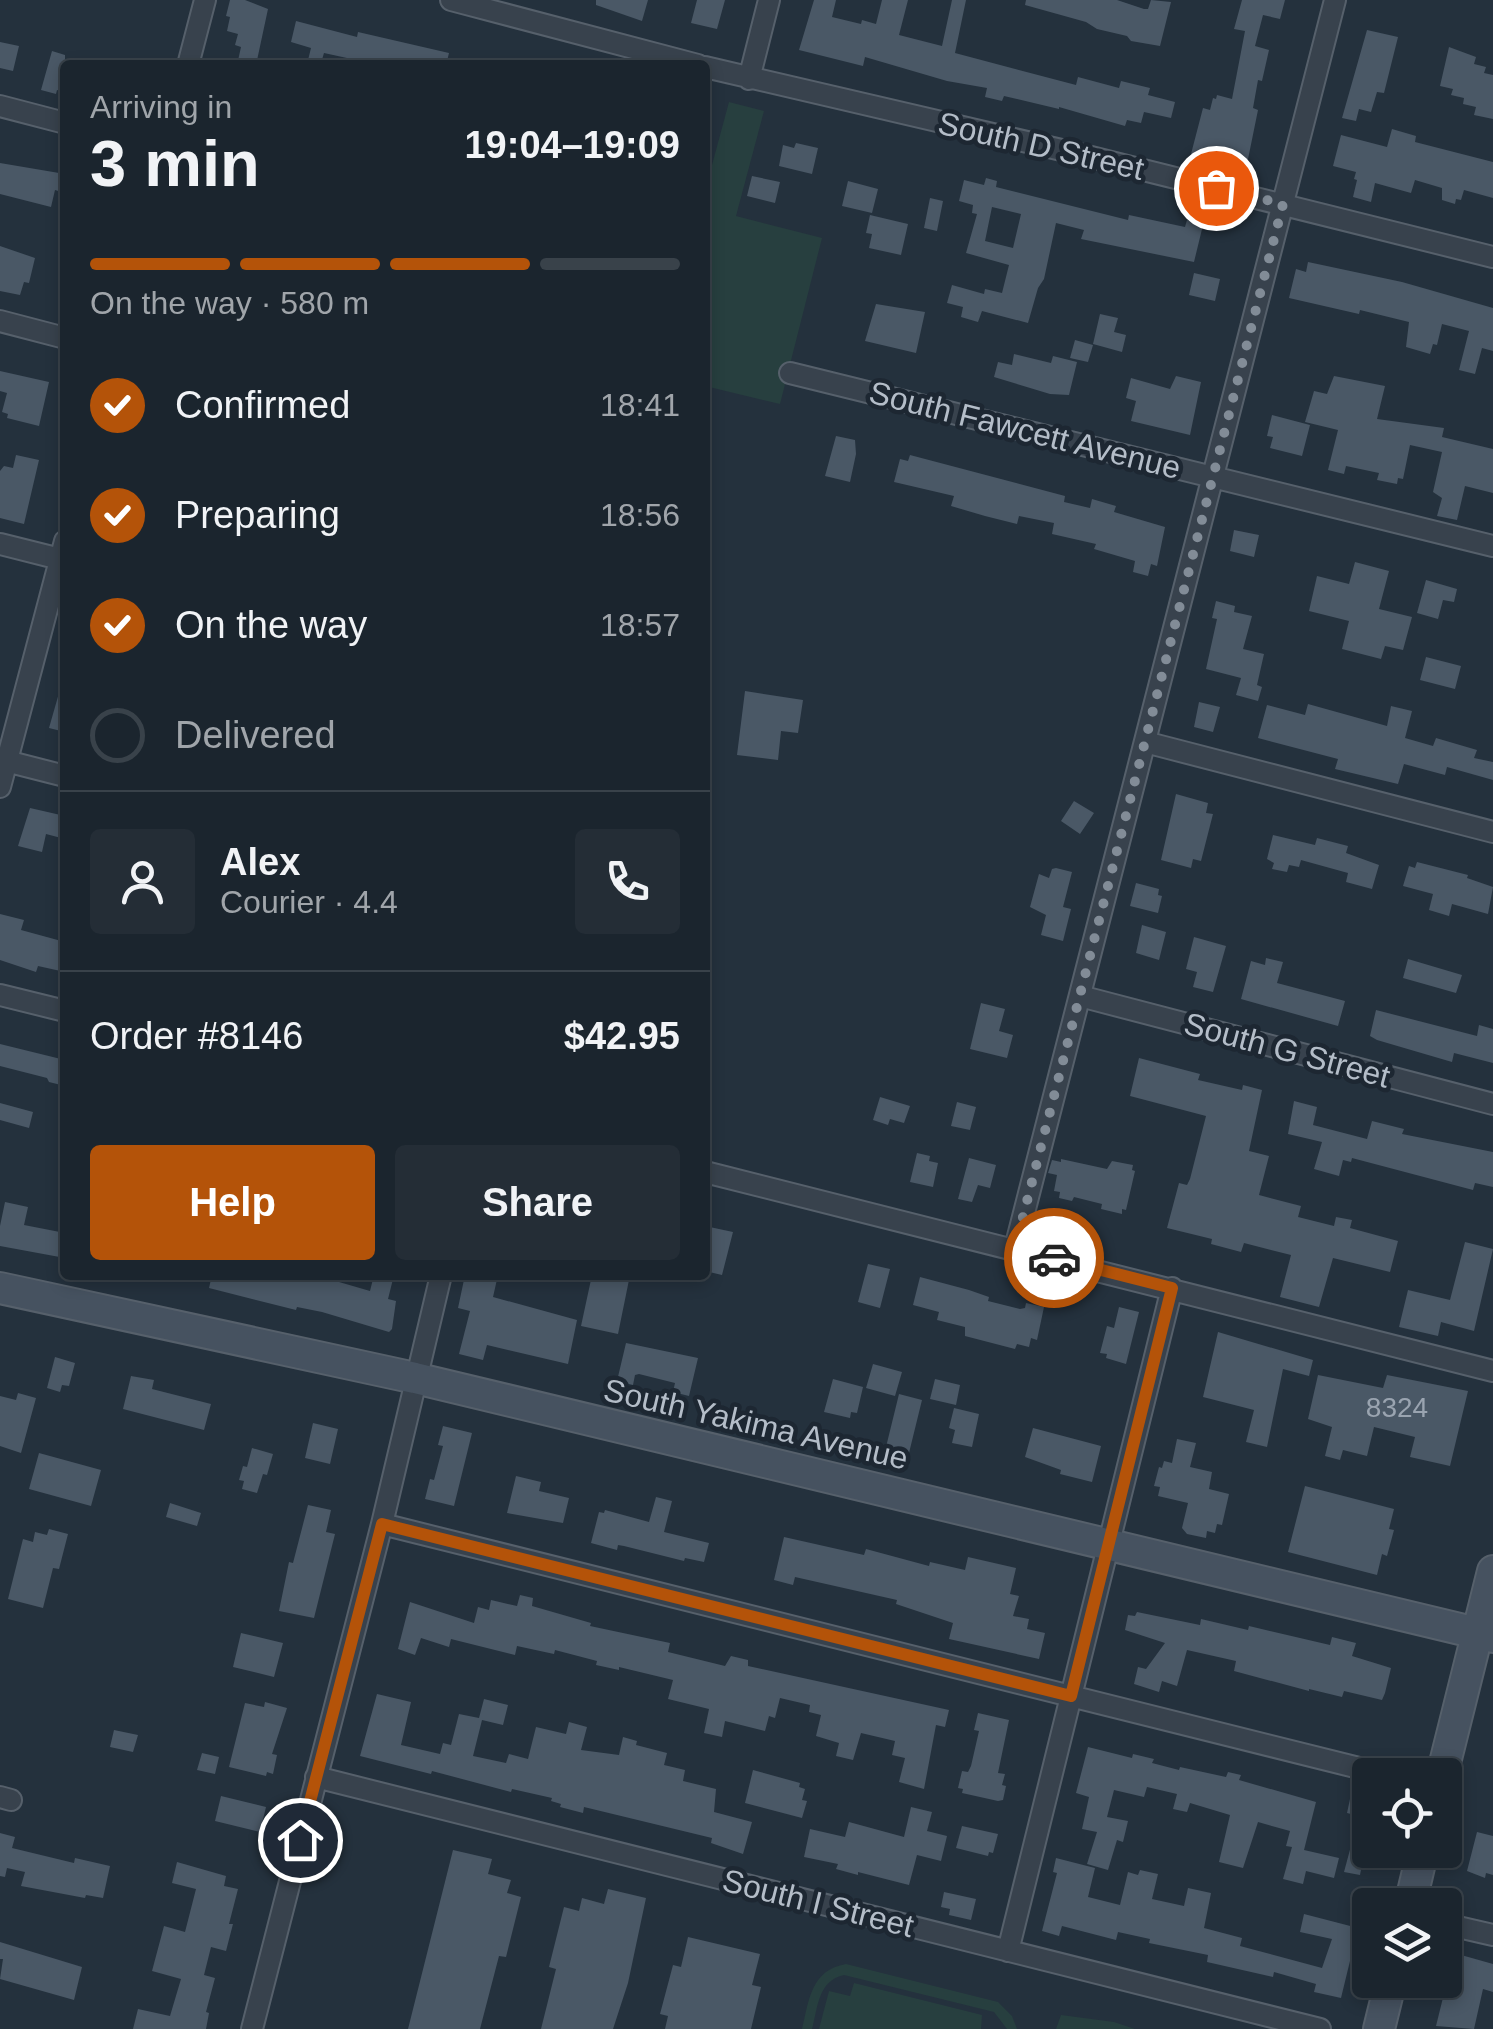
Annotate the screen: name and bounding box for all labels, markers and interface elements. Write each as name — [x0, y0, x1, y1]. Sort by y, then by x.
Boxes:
text: Arriving in — [90, 89, 232, 125]
street label: South D Street — [935, 105, 1147, 187]
text: 19:04–19:09 — [464, 124, 680, 166]
text: 3 min — [90, 127, 260, 200]
pin — [1174, 146, 1259, 231]
icon: bag — [1189, 161, 1244, 216]
text: On the way · 580 m — [90, 285, 369, 321]
street label: South Fawcett Avenue — [866, 374, 1184, 486]
icon: check — [90, 378, 145, 433]
text: Confirmed — [175, 384, 350, 426]
text: 18:41 — [600, 387, 680, 423]
icon: check — [90, 488, 145, 543]
text: Preparing — [175, 494, 340, 536]
text: 18:56 — [600, 497, 680, 533]
icon: check — [90, 598, 145, 653]
text: On the way — [175, 604, 367, 646]
text: 18:57 — [600, 607, 680, 643]
text: Delivered — [175, 714, 336, 756]
button: person — [90, 829, 195, 934]
button: phone — [575, 829, 680, 934]
text: Alex — [220, 841, 300, 883]
text: Courier · 4.4 — [220, 884, 398, 920]
street label: South G Street — [1180, 1005, 1394, 1095]
text: Order #8146 — [90, 1015, 303, 1057]
text: $42.95 — [564, 1015, 680, 1057]
button: Help — [90, 1145, 375, 1260]
button: Share — [395, 1145, 680, 1260]
courier — [1004, 1208, 1104, 1308]
icon: car — [1027, 1231, 1082, 1286]
street label: South Yakima Avenue — [600, 1371, 912, 1477]
house number: 8324 — [1366, 1392, 1428, 1423]
map controls — [1352, 1758, 1462, 1998]
button: locate — [1352, 1758, 1462, 1868]
pin — [258, 1798, 343, 1883]
icon: home — [273, 1813, 328, 1868]
street label: South I Street — [719, 1862, 917, 1944]
button: layers — [1352, 1888, 1462, 1998]

